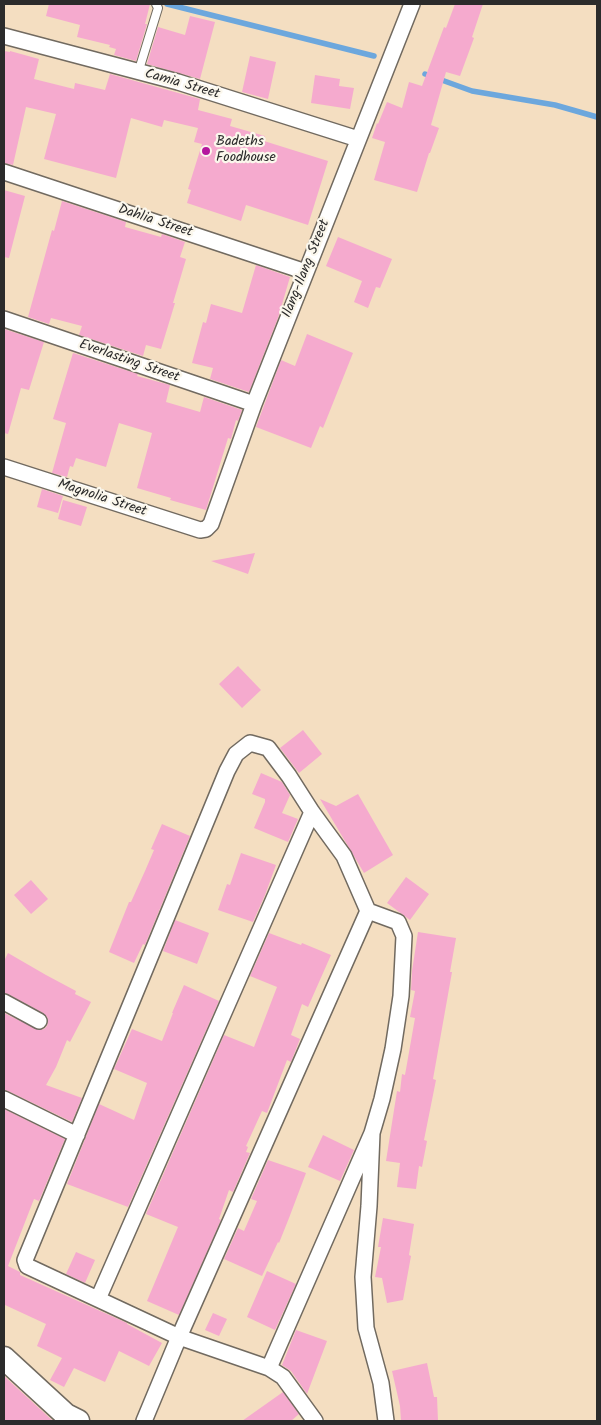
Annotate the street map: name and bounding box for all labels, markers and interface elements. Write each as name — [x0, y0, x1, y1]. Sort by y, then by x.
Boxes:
street label: Camia Street — [143, 66, 221, 104]
place label: Badeths Foodhouse — [216, 135, 276, 168]
marker: Badeths Foodhouse — [200, 145, 212, 157]
street label: Dahlia Street — [116, 202, 194, 242]
street label: Ilang-Ilang Street — [280, 217, 334, 321]
street label: Everlasting Street — [77, 337, 181, 387]
street label: Magnolia Street — [55, 477, 149, 521]

